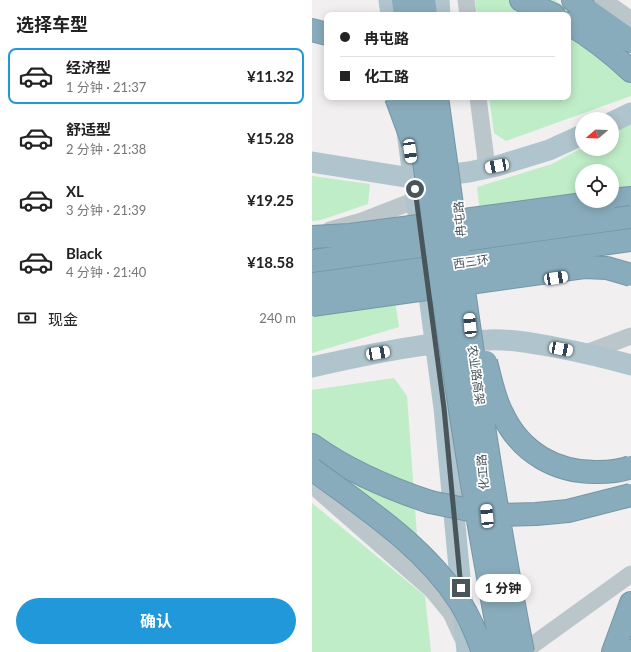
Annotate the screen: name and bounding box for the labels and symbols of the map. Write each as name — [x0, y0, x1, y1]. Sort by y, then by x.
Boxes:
north arrow — [575, 112, 619, 156]
car — [402, 138, 418, 164]
car — [484, 158, 510, 174]
route start — [406, 180, 424, 198]
street label: 冉屯路 — [450, 200, 469, 238]
street label: 西三环 — [452, 252, 490, 271]
car — [543, 270, 569, 286]
car — [463, 313, 477, 337]
car — [548, 341, 574, 357]
street label: 农业路高架 — [465, 344, 488, 406]
car — [365, 345, 391, 361]
street label: 化工路 — [473, 453, 492, 491]
car — [480, 504, 494, 528]
callout: 1 分钟 — [475, 574, 531, 602]
route end — [452, 579, 470, 597]

